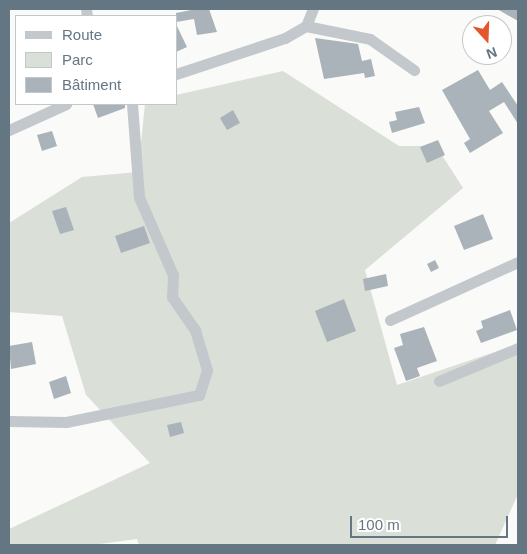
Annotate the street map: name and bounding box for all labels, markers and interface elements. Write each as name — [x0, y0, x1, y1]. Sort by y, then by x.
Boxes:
legend — [15, 15, 178, 105]
north arrow — [462, 15, 512, 65]
text: Route — [62, 26, 102, 43]
text: N — [484, 44, 499, 62]
text: Parc — [62, 51, 93, 68]
text: Bâtiment — [62, 76, 121, 93]
scale bar — [352, 506, 510, 538]
text: 100 m — [358, 516, 400, 533]

